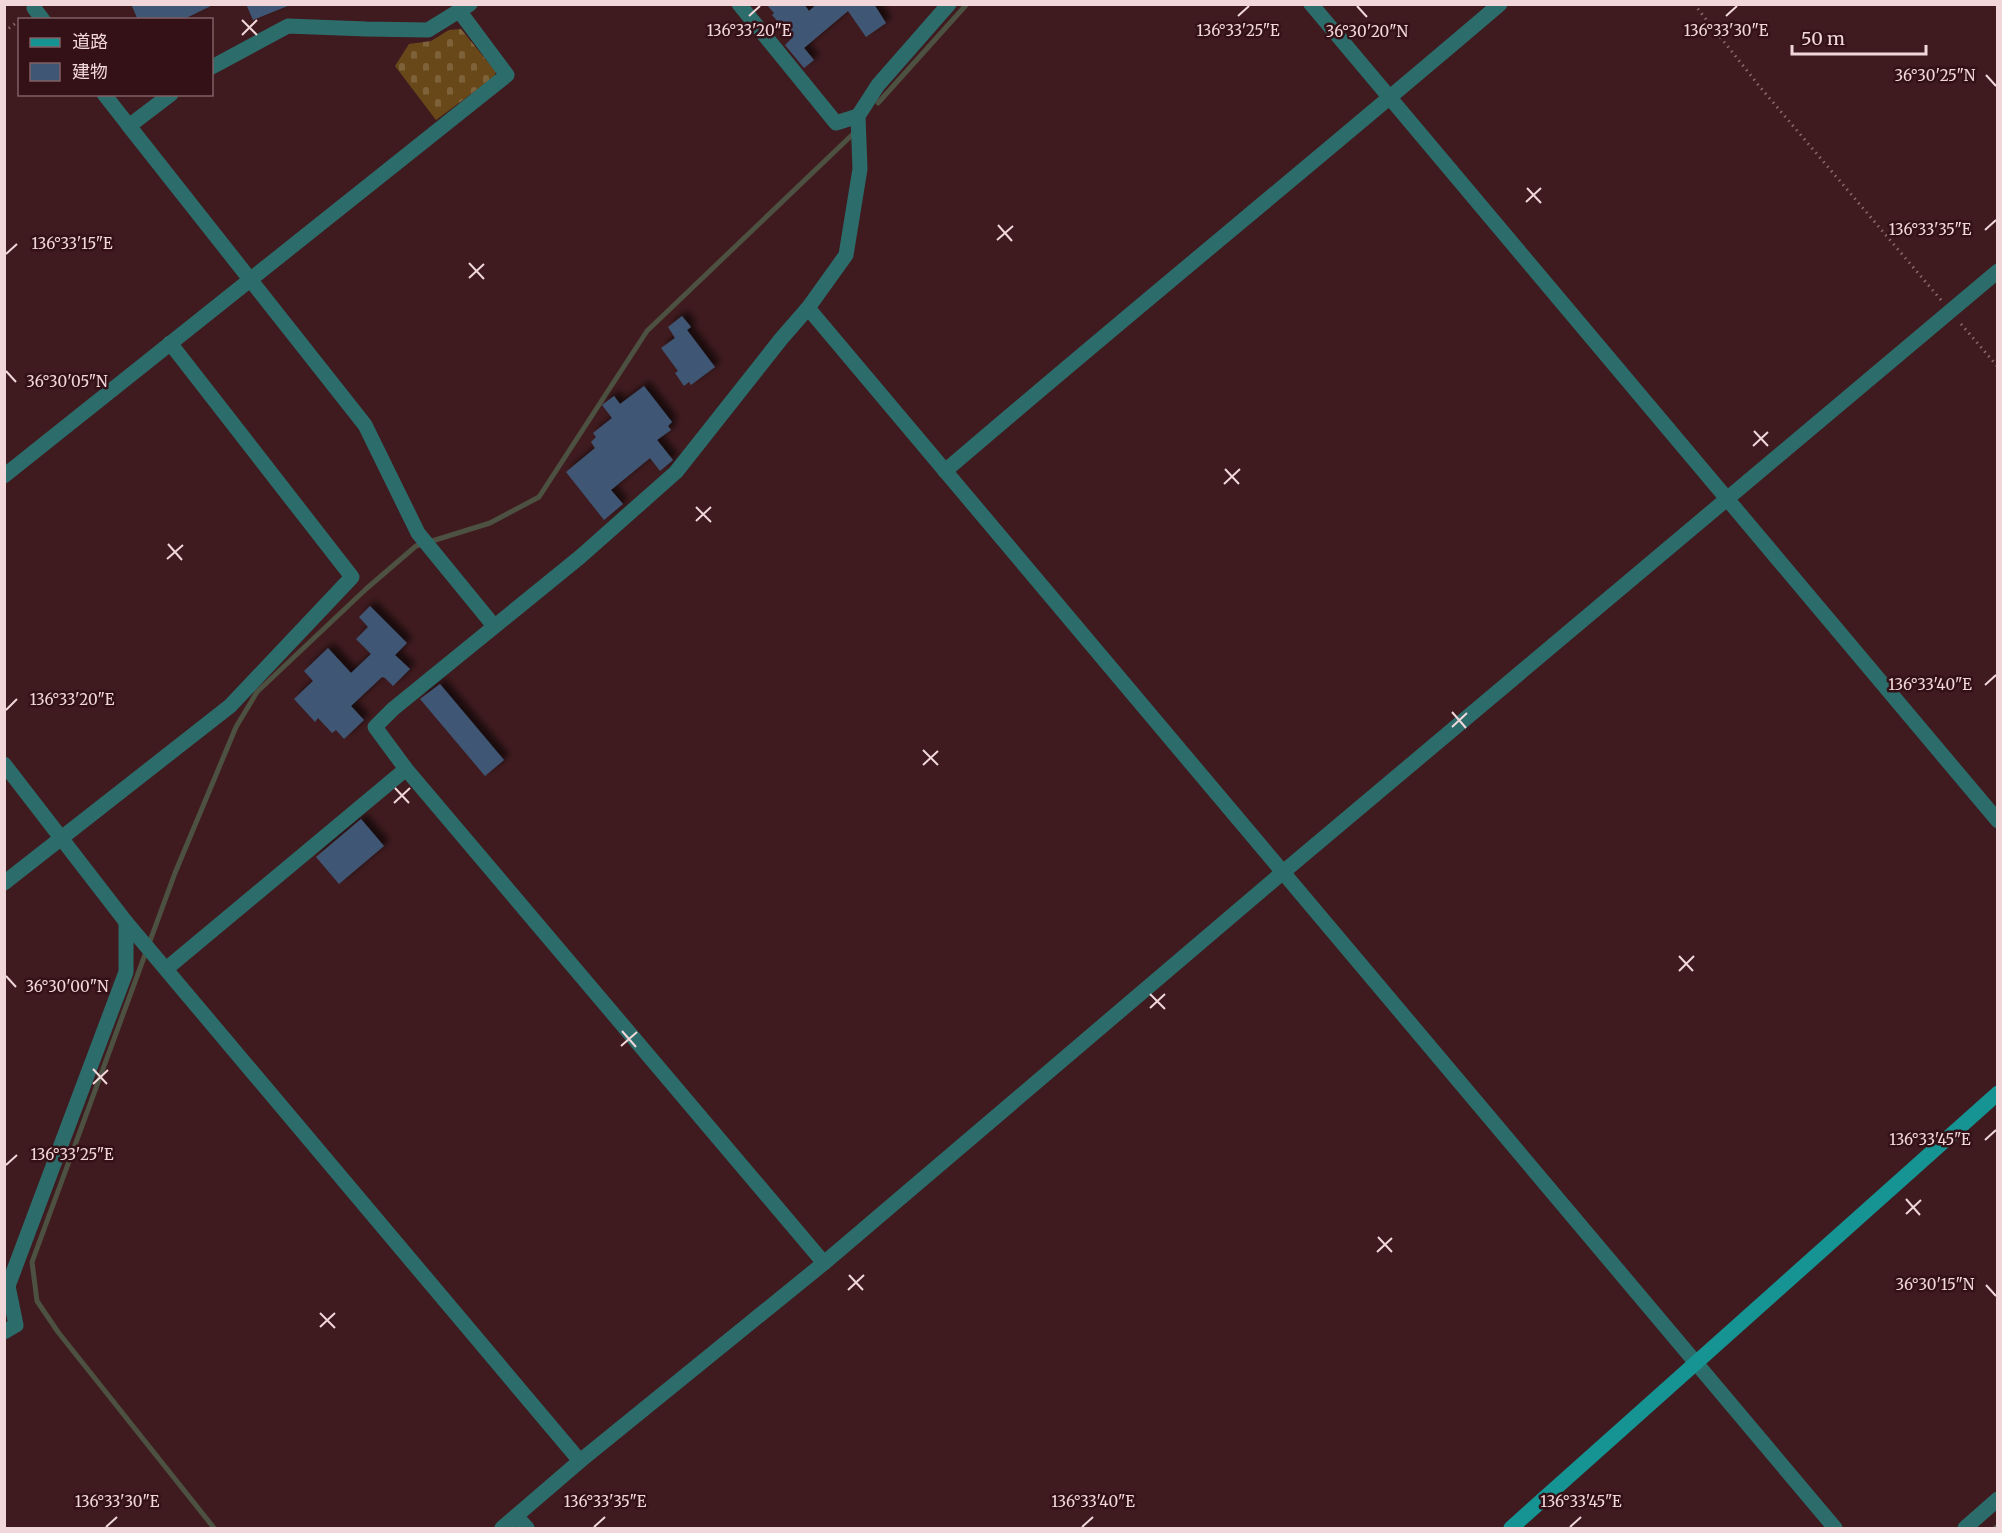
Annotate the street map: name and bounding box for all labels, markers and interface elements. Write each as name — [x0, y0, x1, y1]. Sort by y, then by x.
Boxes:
legend — [18, 18, 213, 96]
scale bar — [1792, 18, 1926, 56]
text: 136°33'20"E — [707, 21, 792, 40]
text: 136°33'25"E — [1196, 21, 1280, 40]
text: 136°33'30"E — [1684, 21, 1769, 40]
text: 36°30'20"N — [1326, 22, 1409, 41]
text: 50 m — [1801, 27, 1845, 50]
text: 道路 — [72, 30, 108, 53]
text: 建物 — [72, 60, 108, 83]
text: 36°30'25"N — [1895, 66, 1976, 85]
text: 136°33'35"E — [1889, 220, 1972, 239]
text: 136°33'15"E — [31, 234, 113, 253]
text: 36°30'05"N — [26, 372, 108, 391]
text: 136°33'40"E — [1888, 675, 1972, 694]
text: 136°33'20"E — [30, 690, 115, 709]
text: 36°30'00"N — [25, 977, 109, 996]
text: 136°33'45"E — [1889, 1130, 1971, 1149]
text: 136°33'25"E — [30, 1145, 114, 1164]
text: 36°30'15"N — [1896, 1275, 1975, 1294]
text: 136°33'30"E — [75, 1492, 160, 1511]
text: 136°33'35"E — [564, 1492, 647, 1511]
text: 136°33'40"E — [1051, 1492, 1135, 1511]
text: 136°33'45"E — [1540, 1492, 1622, 1511]

